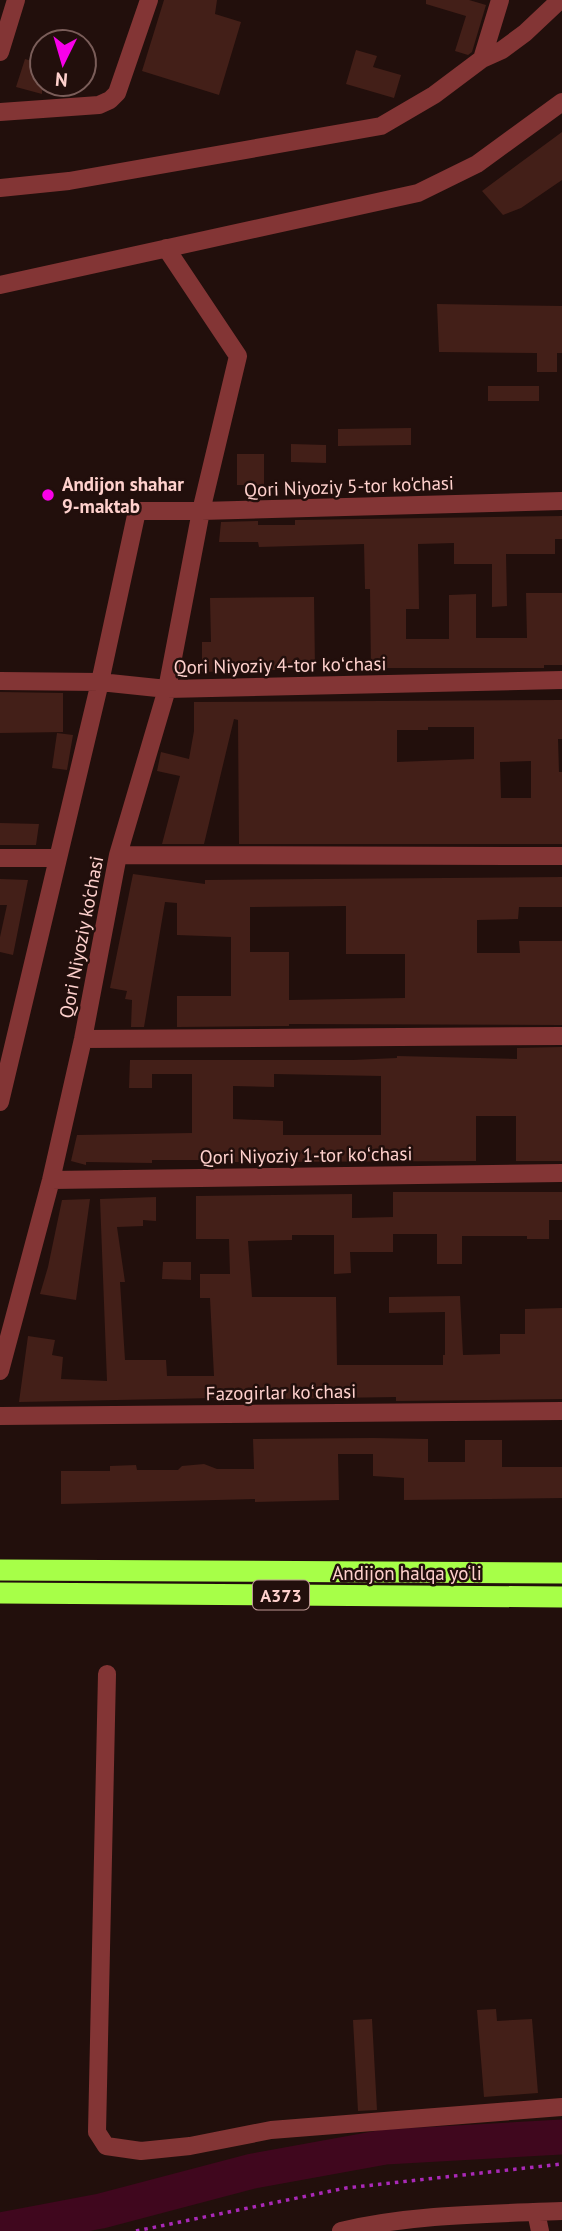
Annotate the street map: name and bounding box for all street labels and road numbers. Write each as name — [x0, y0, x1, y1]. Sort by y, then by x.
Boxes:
street label: Qori Niyoziy 5-tor ko'chasi — [244, 470, 454, 502]
street label: Qori Niyoziy 4-tor koʻchasi — [173, 651, 387, 679]
street label: Qori Niyoziy ko'chasi — [53, 854, 109, 1020]
street label: Qori Niyoziy 1-tor koʻchasi — [199, 1141, 413, 1169]
street label: Fazogirlar koʻchasi — [205, 1379, 357, 1405]
street label: Andijon halqa yo‘li — [332, 1561, 482, 1585]
road number: A373 — [253, 1580, 309, 1610]

